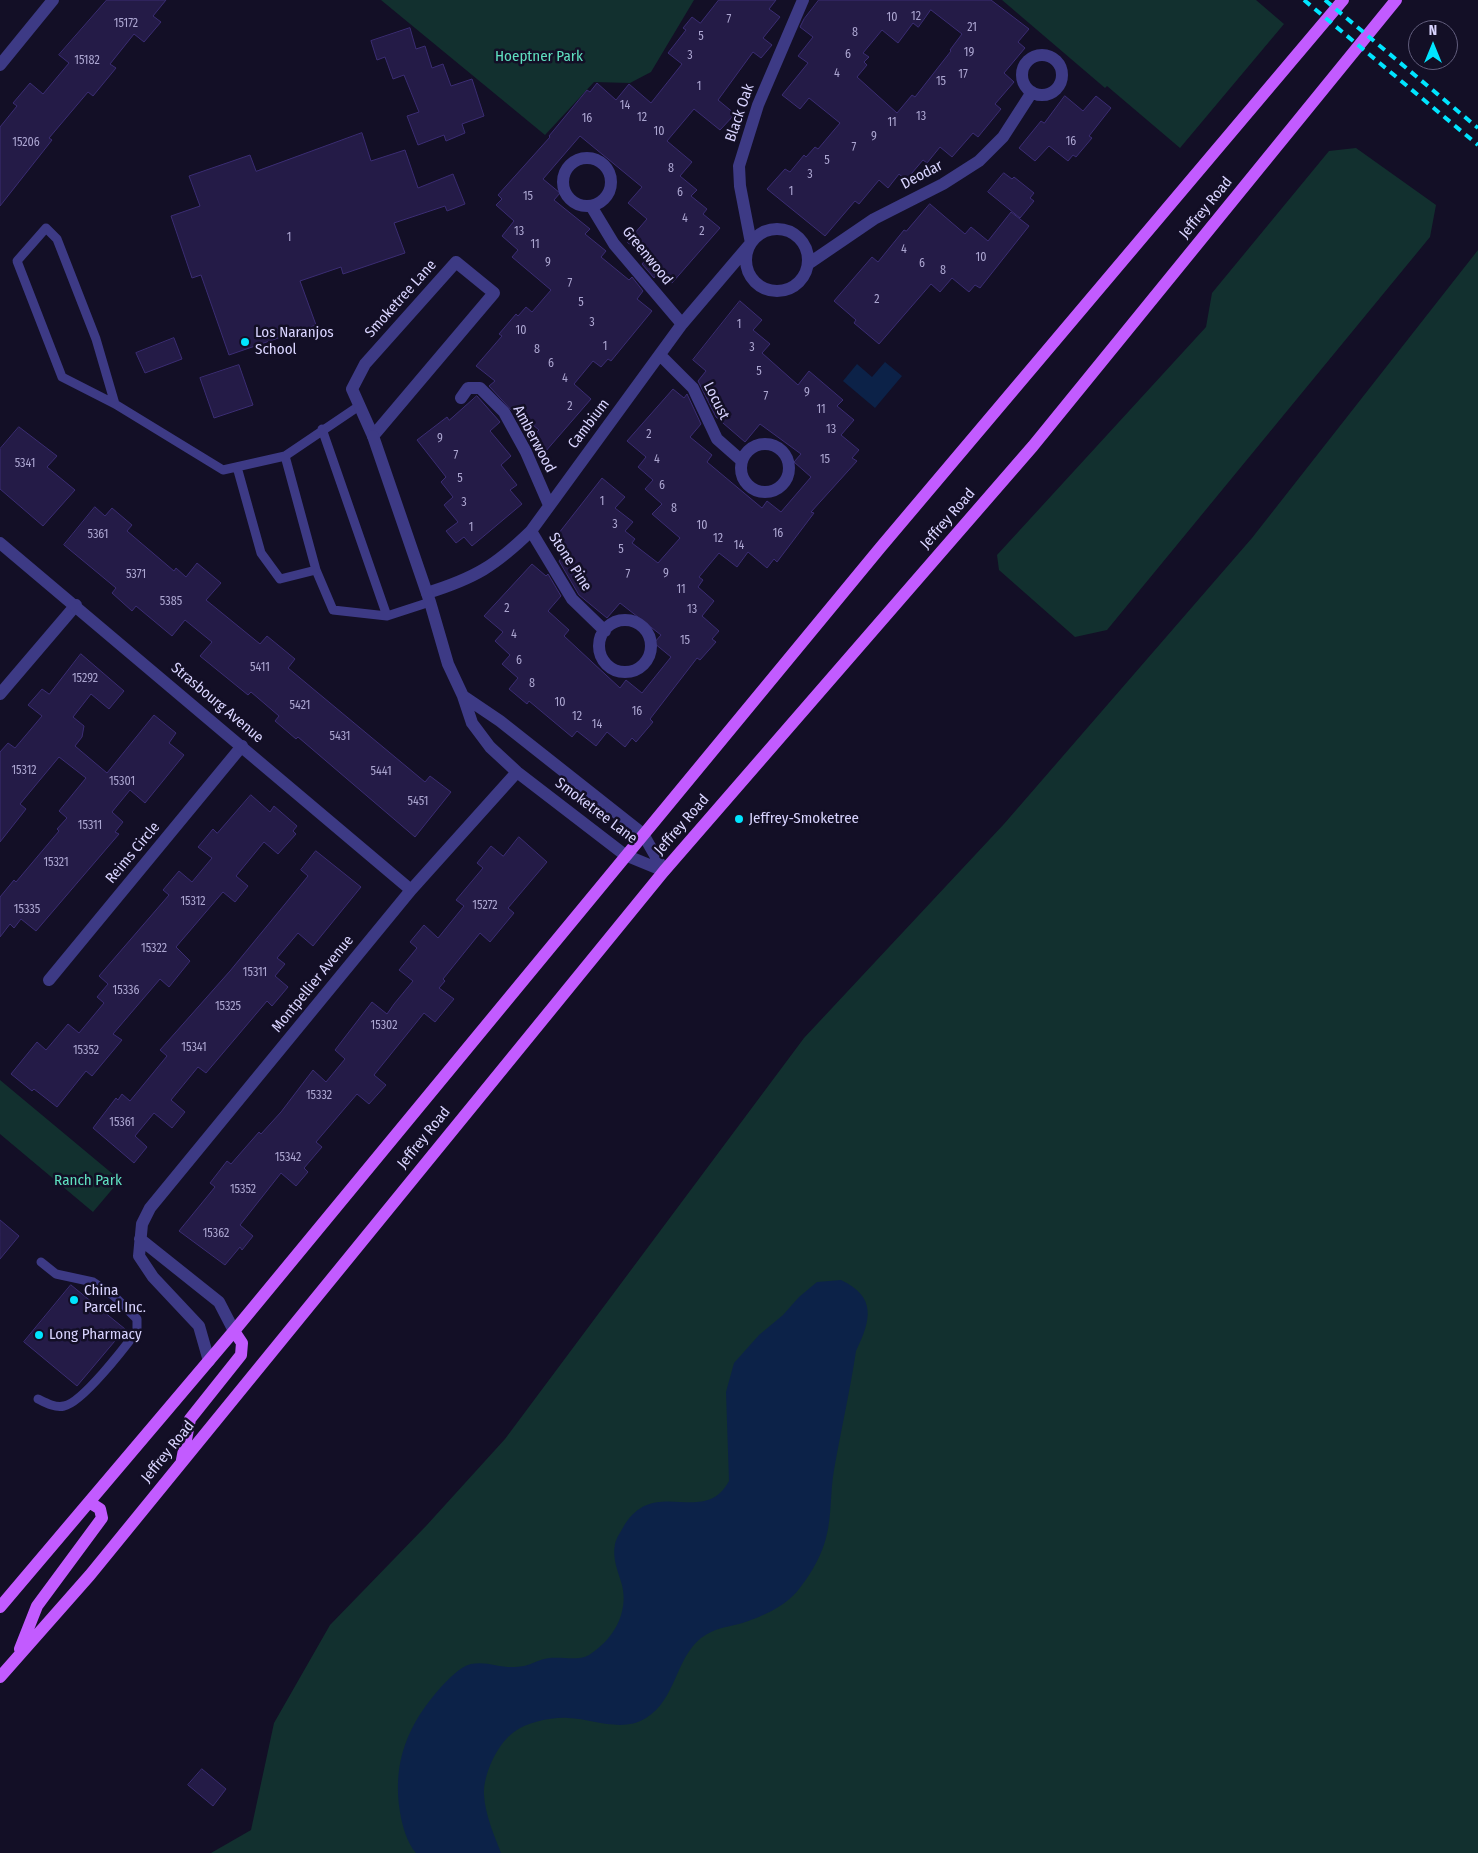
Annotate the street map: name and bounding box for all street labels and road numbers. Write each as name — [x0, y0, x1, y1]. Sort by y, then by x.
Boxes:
street label: Black Oak — [722, 82, 758, 144]
street label: Deodar — [898, 157, 946, 193]
street label: Jeffrey Road — [1176, 174, 1236, 242]
street label: Greenwood — [618, 223, 676, 289]
street label: Smoketree Lane — [361, 256, 441, 342]
street label: Locust — [699, 379, 733, 423]
street label: Cambium — [565, 396, 613, 452]
street label: Amberwood — [509, 402, 559, 476]
street label: Jeffrey Road — [917, 485, 979, 553]
street label: Stone Pine — [545, 530, 595, 594]
street label: Strasbourg Avenue — [167, 659, 267, 747]
street label: Smoketree Lane — [551, 774, 641, 848]
street label: Jeffrey Road — [651, 791, 713, 859]
street label: Reims Circle — [102, 819, 164, 887]
street label: Montpellier Avenue — [268, 932, 358, 1036]
street label: Jeffrey Road — [394, 1104, 454, 1172]
street label: Jeffrey Road — [138, 1418, 198, 1486]

